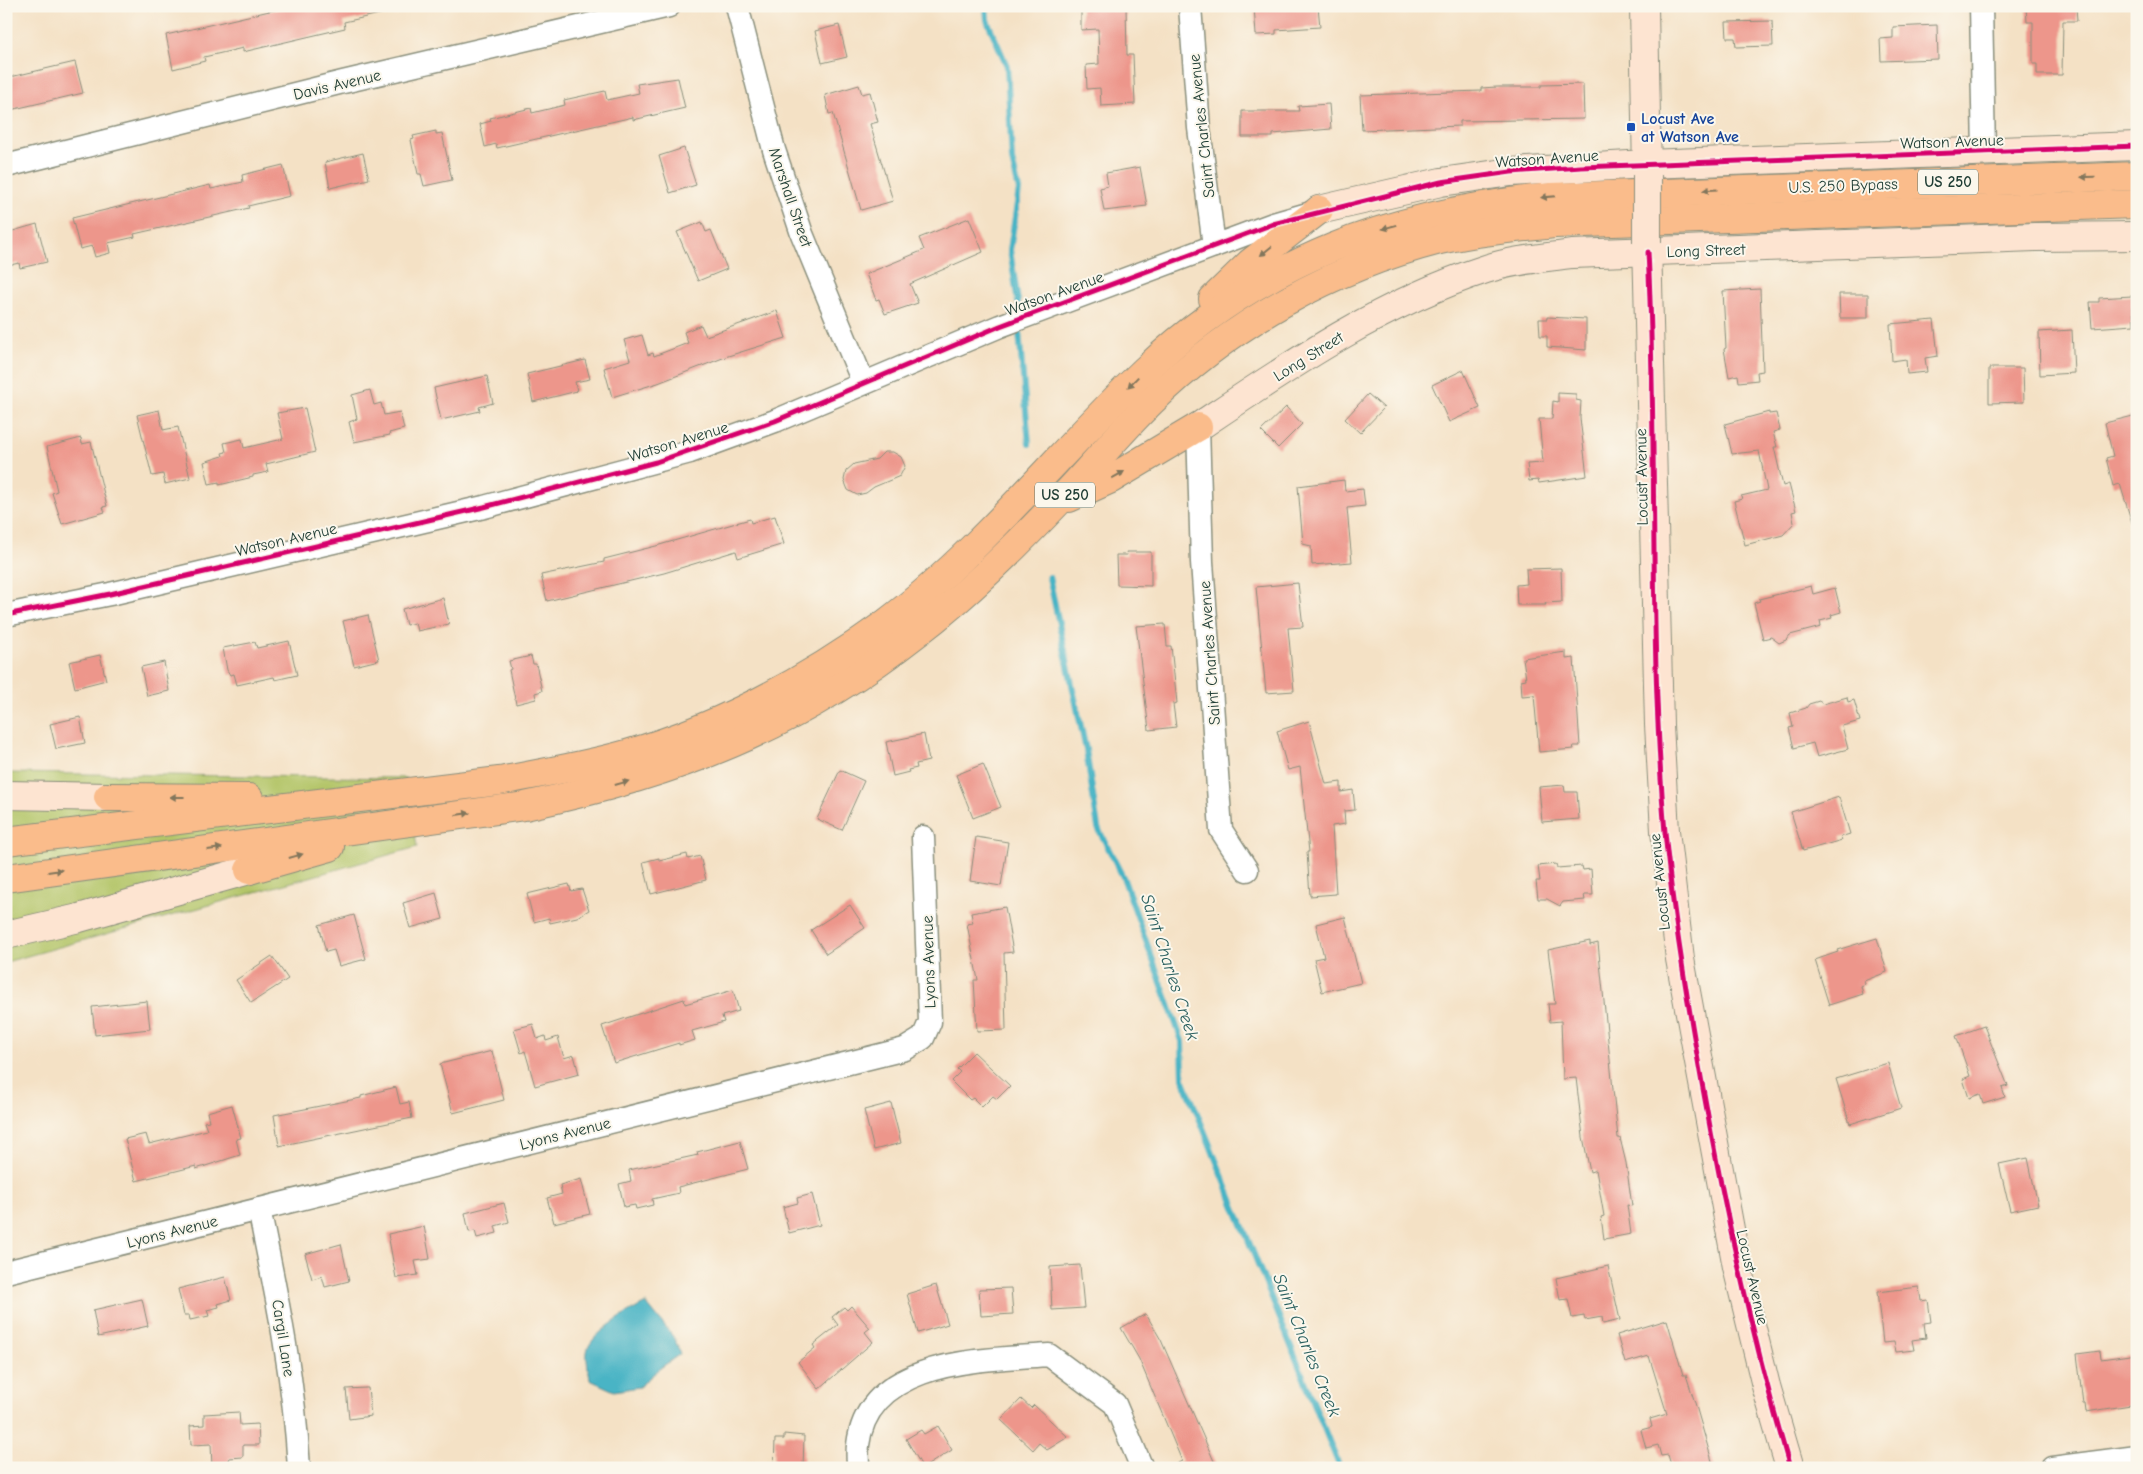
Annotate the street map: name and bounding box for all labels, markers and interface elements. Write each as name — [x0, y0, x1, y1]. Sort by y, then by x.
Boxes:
street label: Saint Charles Avenue — [1185, 53, 1219, 199]
street label: Davis Avenue — [292, 66, 383, 104]
place label: Locust Ave at Watson Ave — [1641, 110, 1739, 146]
marker: Locust Ave at Watson Ave — [1625, 121, 1637, 133]
street label: Watson Avenue — [1900, 131, 2004, 153]
street label: Marshall Street — [765, 145, 816, 250]
street label: Watson Avenue — [1495, 146, 1599, 172]
road number: US 250 — [1918, 170, 1978, 194]
one-way arrow — [2080, 174, 2096, 182]
street label: U.S. 250 Bypass — [1788, 175, 1898, 197]
one-way arrow — [1702, 187, 1718, 195]
one-way arrow — [1540, 193, 1556, 201]
one-way arrow — [1381, 223, 1396, 231]
street label: Long Street — [1666, 241, 1746, 261]
one-way arrow — [1260, 245, 1273, 256]
street label: Watson Avenue — [1003, 268, 1106, 320]
street label: Long Street — [1270, 328, 1347, 385]
one-way arrow — [1127, 376, 1139, 388]
street label: Watson Avenue — [626, 418, 730, 466]
street label: Locust Avenue — [1632, 428, 1652, 526]
one-way arrow — [1112, 470, 1125, 479]
road number: US 250 — [1035, 482, 1095, 508]
street label: Watson Avenue — [234, 520, 339, 560]
street label: Saint Charles Avenue — [1196, 580, 1224, 726]
one-way arrow — [615, 779, 630, 787]
one-way arrow — [168, 793, 184, 801]
one-way arrow — [455, 810, 471, 818]
street label: Locust Avenue — [1646, 833, 1674, 931]
one-way arrow — [208, 844, 224, 852]
one-way arrow — [289, 852, 304, 860]
one-way arrow — [47, 867, 63, 875]
water label: Saint Charles Creek — [1136, 891, 1203, 1043]
street label: Lyons Avenue — [918, 915, 940, 1009]
street label: Lyons Avenue — [518, 1114, 613, 1154]
street label: Lyons Avenue — [125, 1212, 220, 1252]
street label: Locust Avenue — [1732, 1228, 1772, 1327]
water label: Saint Charles Creek — [1268, 1270, 1345, 1420]
street label: Cargil Lane — [268, 1298, 298, 1378]

